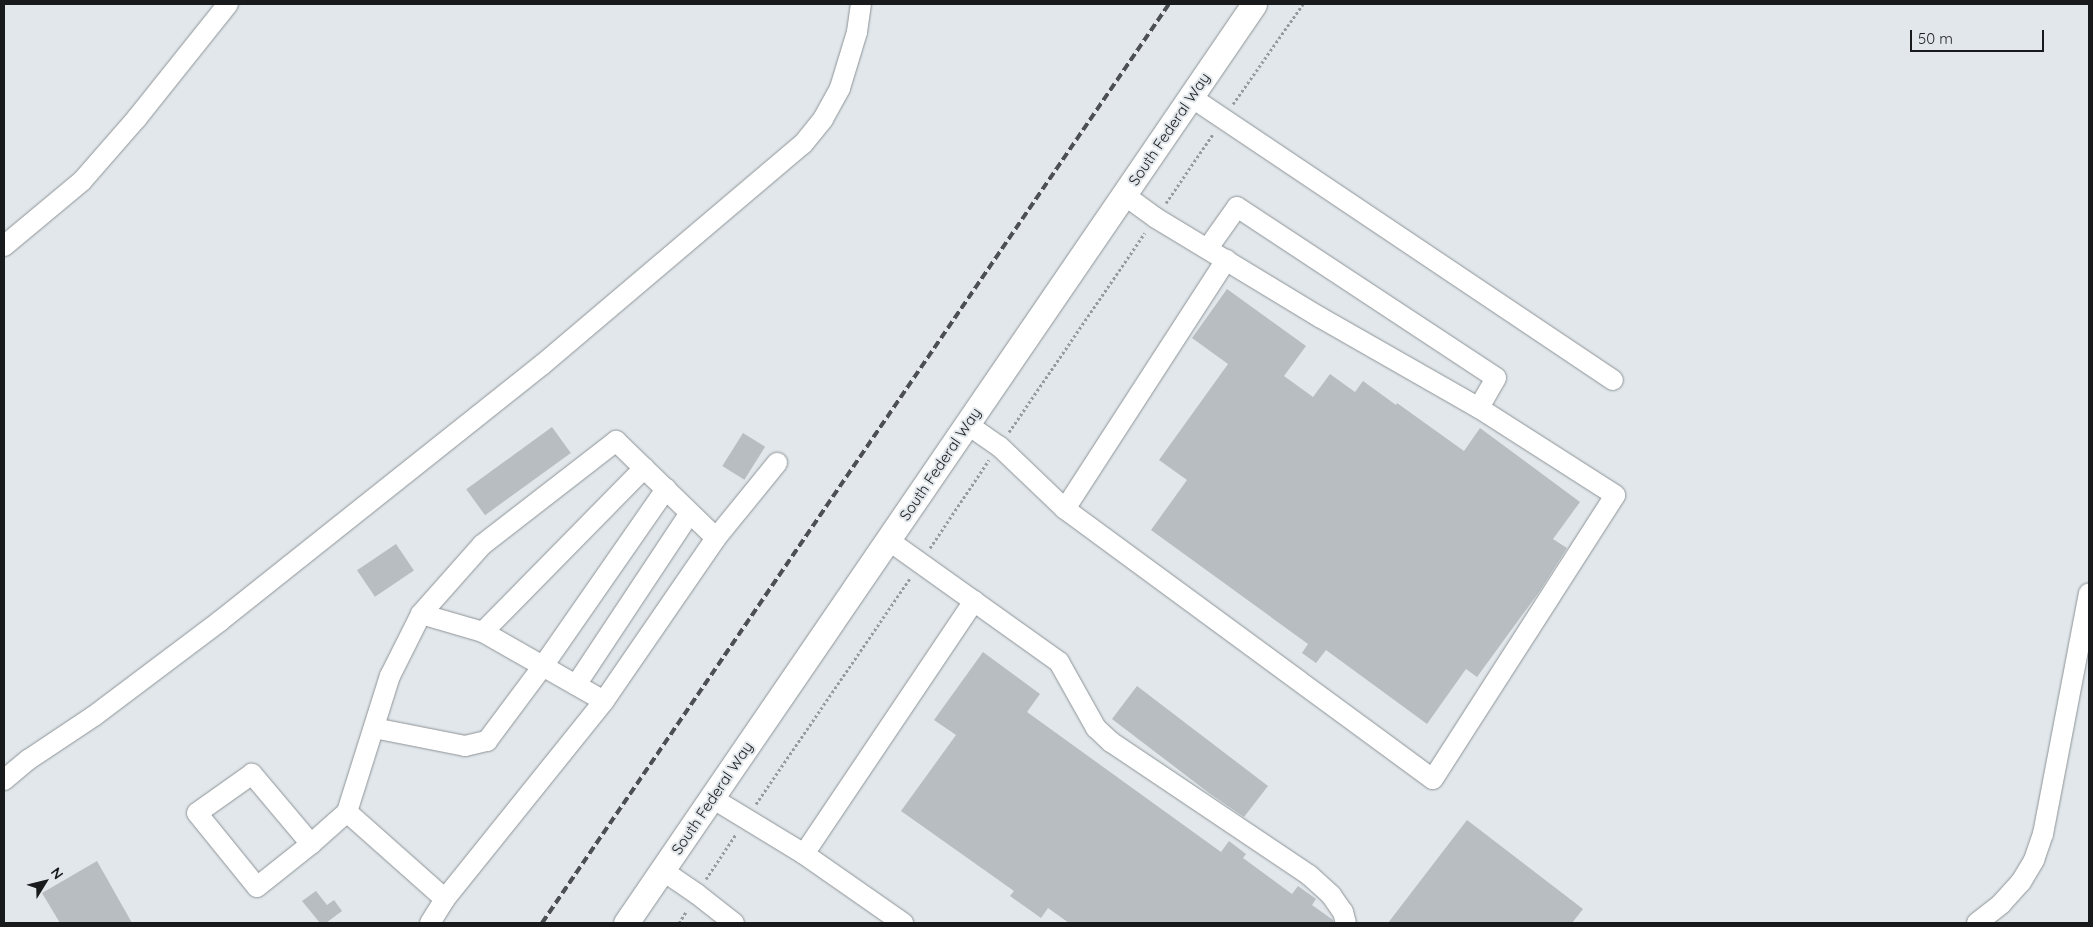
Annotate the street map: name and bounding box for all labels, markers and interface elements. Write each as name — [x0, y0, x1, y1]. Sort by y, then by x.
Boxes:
scale bar — [1913, 20, 2047, 52]
text: 50 m — [1918, 29, 1953, 48]
street label: South Federal Way — [1125, 69, 1213, 189]
street label: South Federal Way — [896, 404, 984, 524]
street label: South Federal Way — [668, 738, 756, 858]
north arrow — [20, 857, 70, 907]
text: N — [47, 864, 67, 883]

